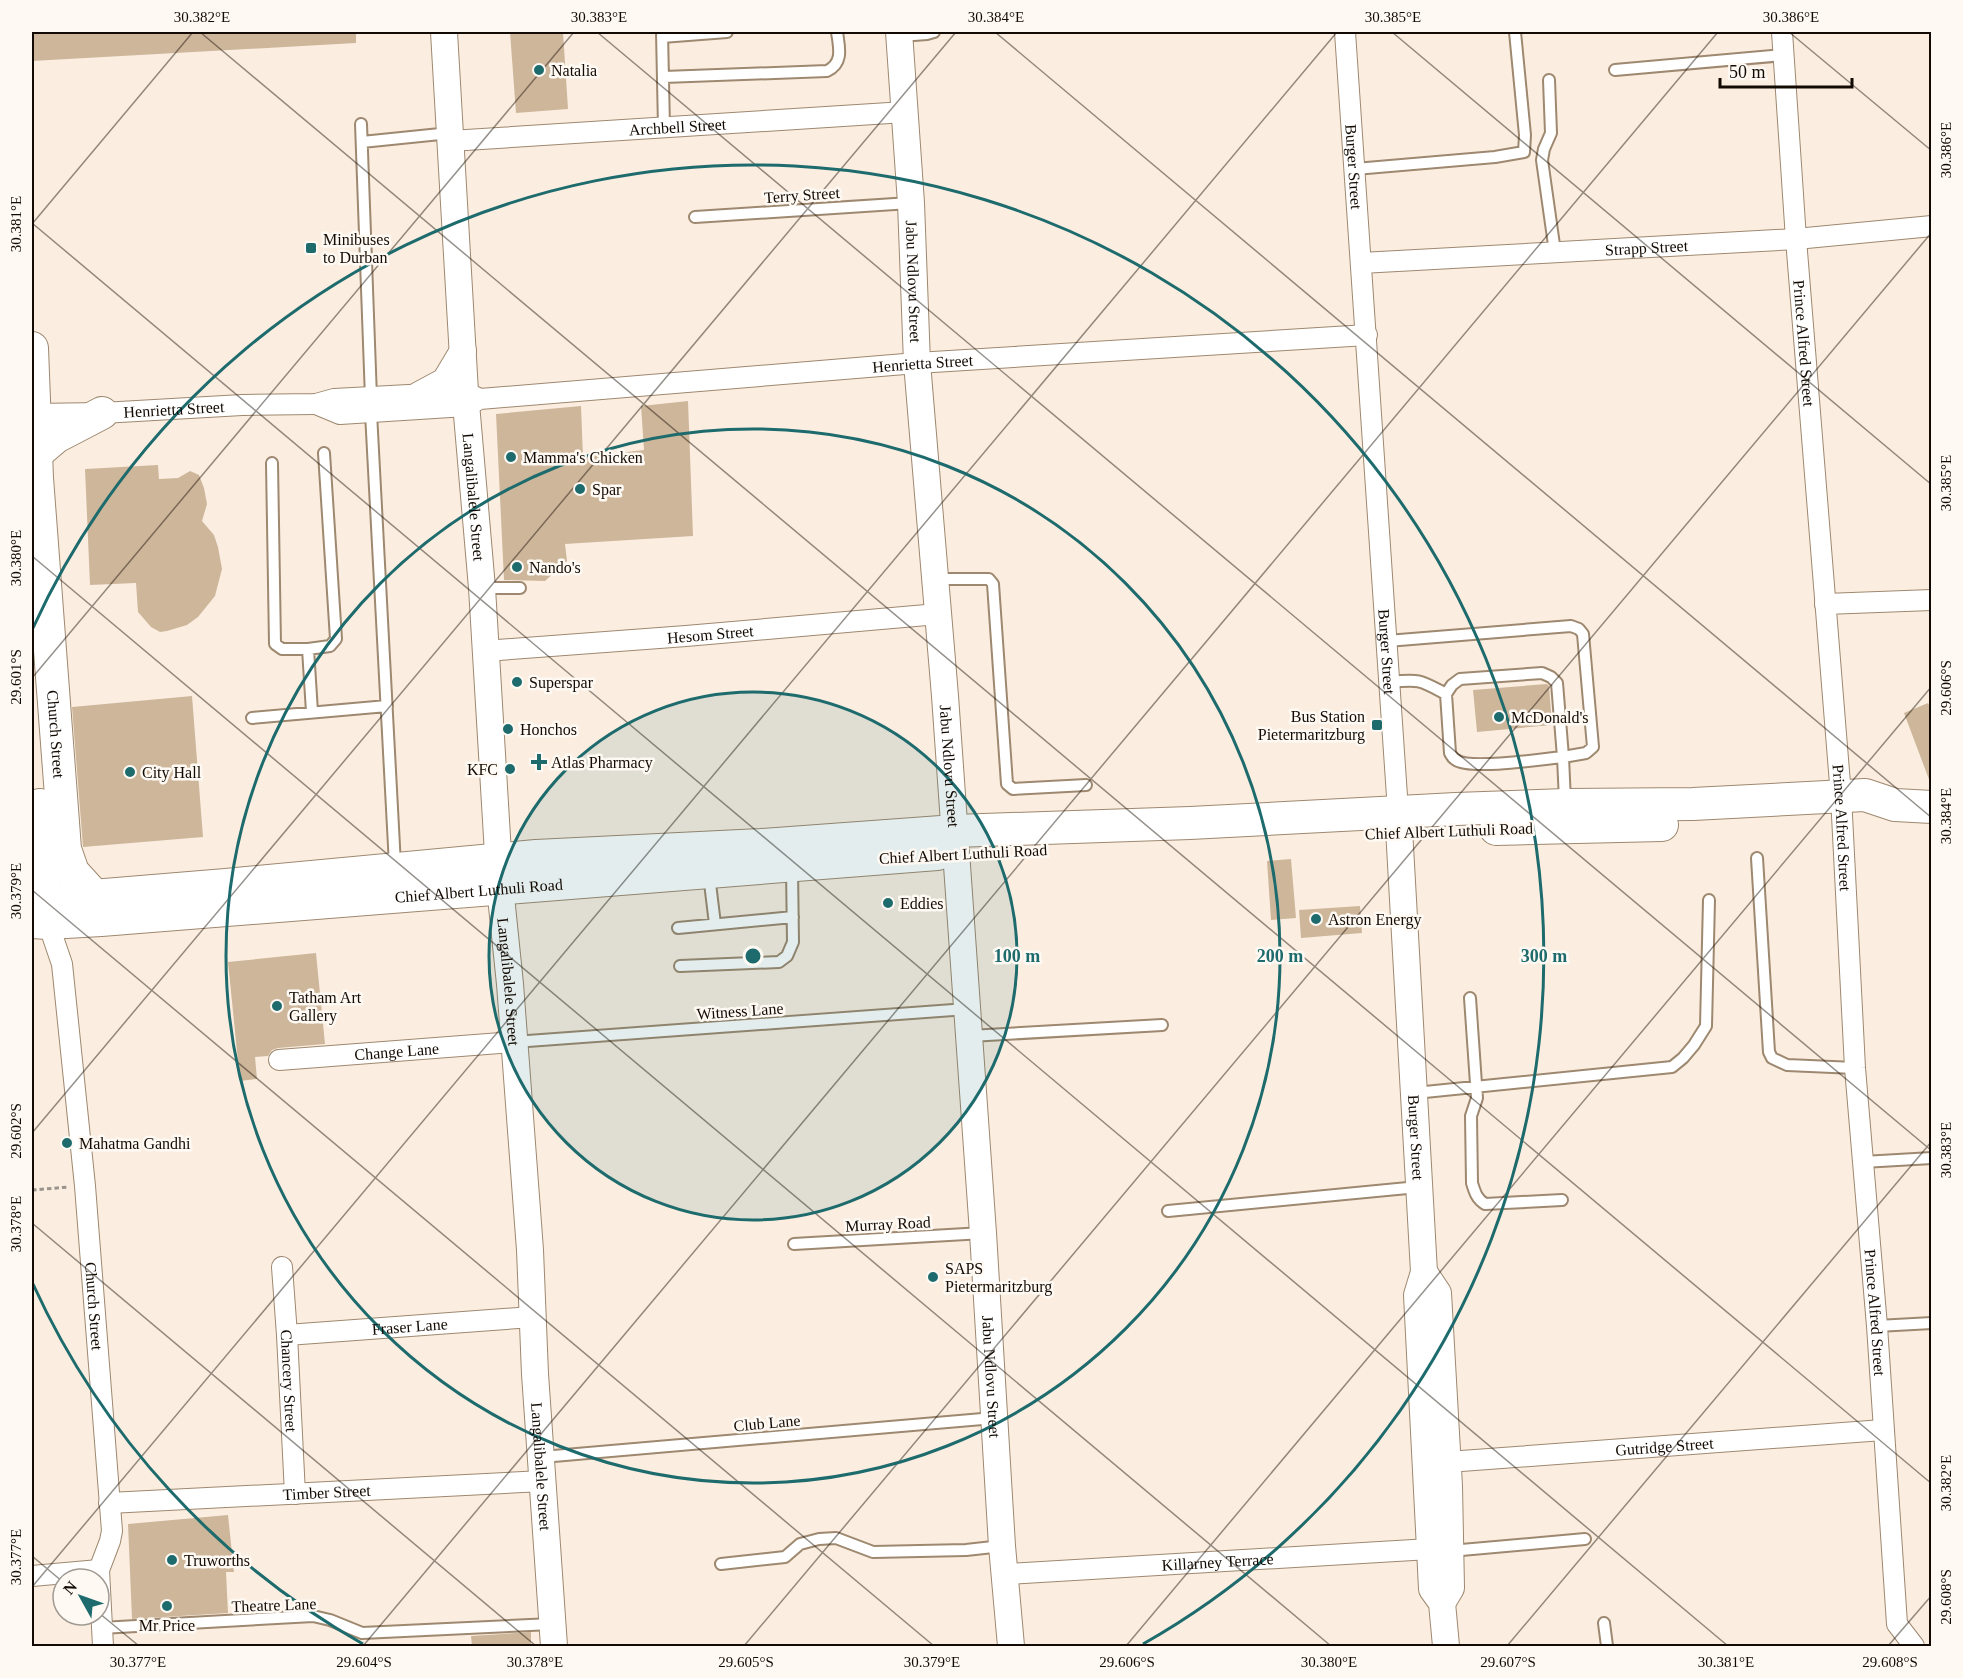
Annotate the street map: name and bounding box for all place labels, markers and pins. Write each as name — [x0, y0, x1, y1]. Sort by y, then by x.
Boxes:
place label: Natalia — [551, 62, 597, 79]
marker: Natalia — [532, 63, 546, 77]
place label: Minibuses to Durban — [323, 231, 390, 266]
marker: Minibuses to Durban — [304, 241, 318, 255]
place label: Mamma's Chicken — [523, 449, 643, 466]
marker: Mamma's Chicken — [504, 450, 518, 464]
place label: Spar — [592, 481, 622, 499]
marker: Spar — [573, 482, 587, 496]
place label: Nando's — [529, 559, 581, 576]
marker: Nando's — [510, 560, 524, 574]
place label: Superspar — [529, 674, 594, 692]
marker: Superspar — [510, 675, 524, 689]
place label: Bus Station Pietermaritzburg — [1258, 708, 1365, 744]
place label: McDonald's — [1511, 709, 1589, 726]
marker: McDonald's — [1492, 710, 1506, 724]
marker: Bus Station Pietermaritzburg — [1370, 718, 1384, 732]
place label: Honchos — [520, 721, 577, 738]
marker: Honchos — [501, 722, 515, 736]
place label: Atlas Pharmacy — [551, 754, 653, 772]
marker: Atlas Pharmacy — [532, 755, 546, 769]
place label: KFC — [467, 761, 498, 778]
marker: KFC — [503, 762, 517, 776]
place label: City Hall — [142, 764, 202, 782]
marker: City Hall — [123, 765, 137, 779]
place label: Eddies — [900, 895, 944, 912]
marker: Eddies — [881, 896, 895, 910]
place label: Astron Energy — [1328, 911, 1421, 929]
marker: Astron Energy — [1309, 912, 1323, 926]
centre of rings — [743, 946, 763, 966]
place label: Tatham Art Gallery — [289, 989, 362, 1025]
marker: Tatham Art Gallery — [270, 999, 284, 1013]
place label: Mahatma Gandhi — [79, 1135, 191, 1152]
marker: Mahatma Gandhi — [60, 1136, 74, 1150]
place label: SAPS Pietermaritzburg — [945, 1260, 1052, 1296]
marker: SAPS Pietermaritzburg — [926, 1270, 940, 1284]
place label: Truworths — [184, 1552, 250, 1569]
marker: Truworths — [165, 1553, 179, 1567]
marker: Mr Price — [160, 1599, 174, 1613]
place label: Mr Price — [139, 1617, 195, 1634]

